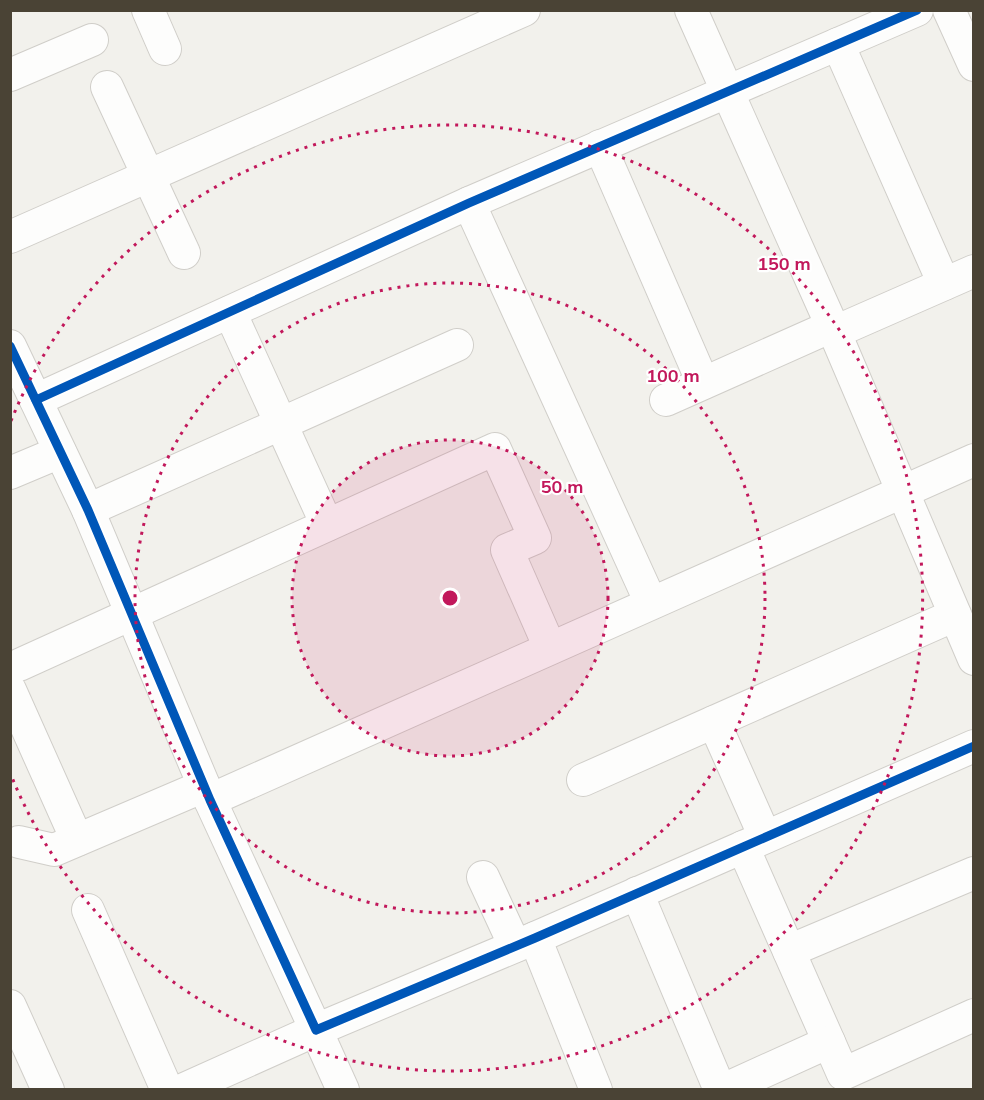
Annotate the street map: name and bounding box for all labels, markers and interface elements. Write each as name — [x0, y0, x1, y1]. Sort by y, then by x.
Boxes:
text: 150 m — [757, 252, 811, 275]
text: 100 m — [646, 364, 700, 387]
text: 50 m — [541, 475, 583, 498]
centre of rings — [440, 588, 460, 608]

